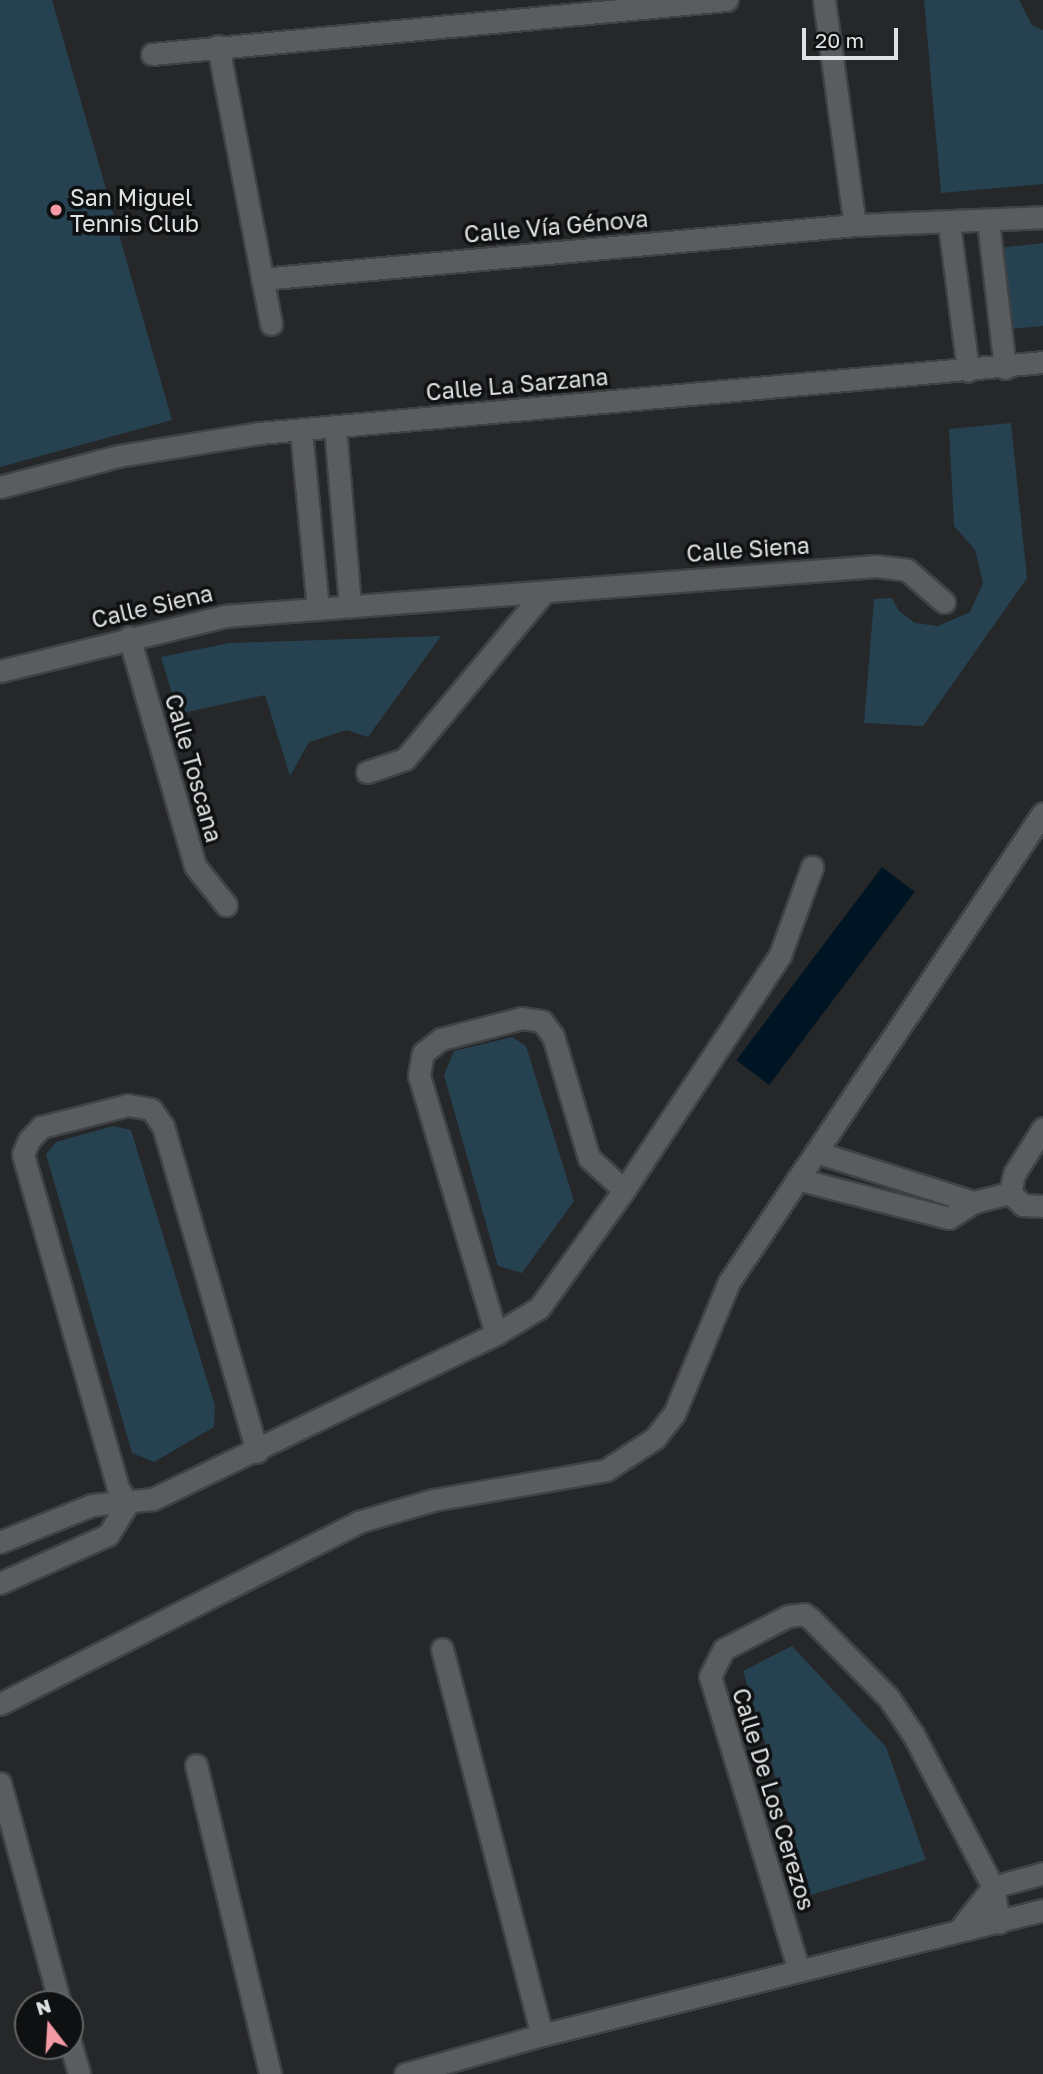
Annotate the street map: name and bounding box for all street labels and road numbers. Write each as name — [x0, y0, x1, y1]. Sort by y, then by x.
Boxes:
street label: Calle Vía Génova — [463, 204, 649, 248]
street label: Calle La Sarzana — [425, 362, 609, 406]
street label: Calle Siena — [685, 531, 811, 567]
street label: Calle Siena — [89, 579, 215, 633]
street label: Calle Toscana — [160, 691, 228, 845]
street label: Calle De Los Cerezos — [727, 1685, 821, 1913]

